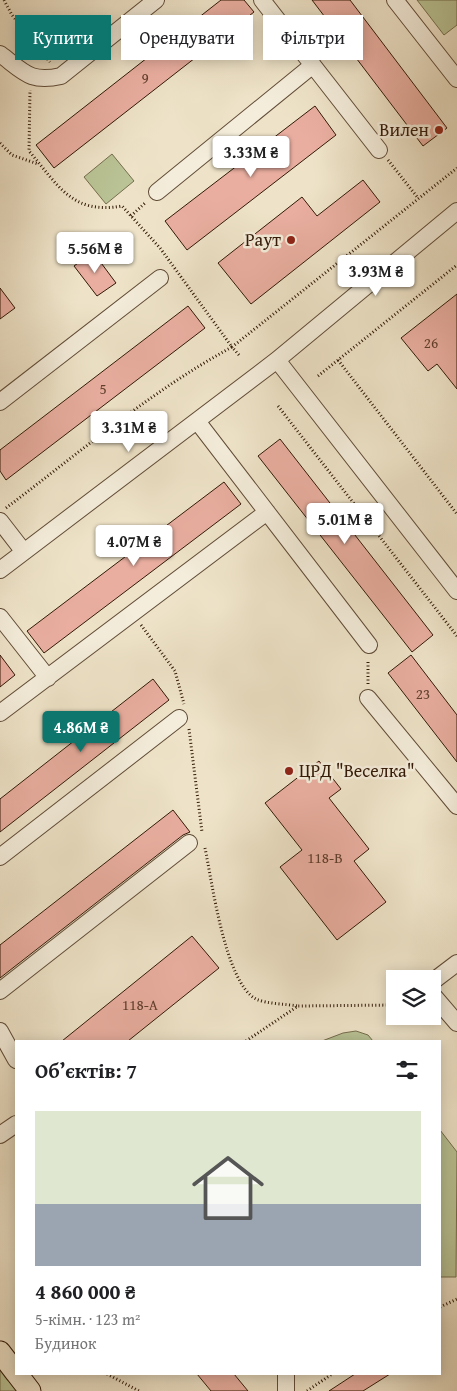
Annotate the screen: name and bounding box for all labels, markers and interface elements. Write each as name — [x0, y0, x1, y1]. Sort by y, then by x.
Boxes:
chip: Купити — [15, 15, 111, 60]
chip: Орендувати — [121, 15, 253, 60]
chip: Фільтри — [263, 15, 363, 60]
house number: 9 — [141, 67, 149, 88]
place label: Вилен — [379, 116, 429, 143]
marker: Вилен — [433, 124, 445, 136]
pin: 3.33M ₴ — [205, 136, 297, 178]
text: 3.33M ₴ — [224, 140, 278, 164]
place label: Раут — [245, 226, 281, 253]
pin: 5.56M ₴ — [49, 232, 141, 274]
marker: Раут — [285, 234, 297, 246]
text: 5.56M ₴ — [68, 236, 122, 260]
pin: 3.93M ₴ — [330, 254, 422, 297]
text: 3.93M ₴ — [349, 259, 403, 283]
house number: 26 — [424, 332, 438, 353]
house number: 5 — [99, 378, 107, 399]
pin: 3.31M ₴ — [83, 410, 175, 453]
text: 3.31M ₴ — [102, 415, 156, 439]
pin: 5.01M ₴ — [299, 502, 391, 545]
text: 5.01M ₴ — [318, 507, 372, 531]
pin: 4.07M ₴ — [88, 524, 180, 567]
text: 4.07M ₴ — [107, 529, 161, 553]
house number: 23 — [416, 683, 430, 704]
pin: 4.86M ₴ — [35, 710, 127, 753]
text: 4.86M ₴ — [54, 715, 108, 739]
place label: ЦРД "Веселка" — [299, 757, 415, 784]
marker: ЦРД "Веселка" — [283, 765, 295, 777]
house number: 118-В — [307, 847, 343, 868]
map controls — [386, 970, 441, 1025]
button: layers — [386, 970, 441, 1025]
house number: 118-А — [122, 994, 158, 1015]
text: Об’єктів: 7 — [35, 1055, 137, 1086]
icon: filters — [393, 1056, 421, 1084]
icon: home — [183, 1143, 273, 1233]
text: 4 860 000 ₴ — [35, 1276, 136, 1307]
text: 5-кімн. · 123 m² — [35, 1307, 140, 1331]
text: Будинок — [35, 1331, 96, 1355]

